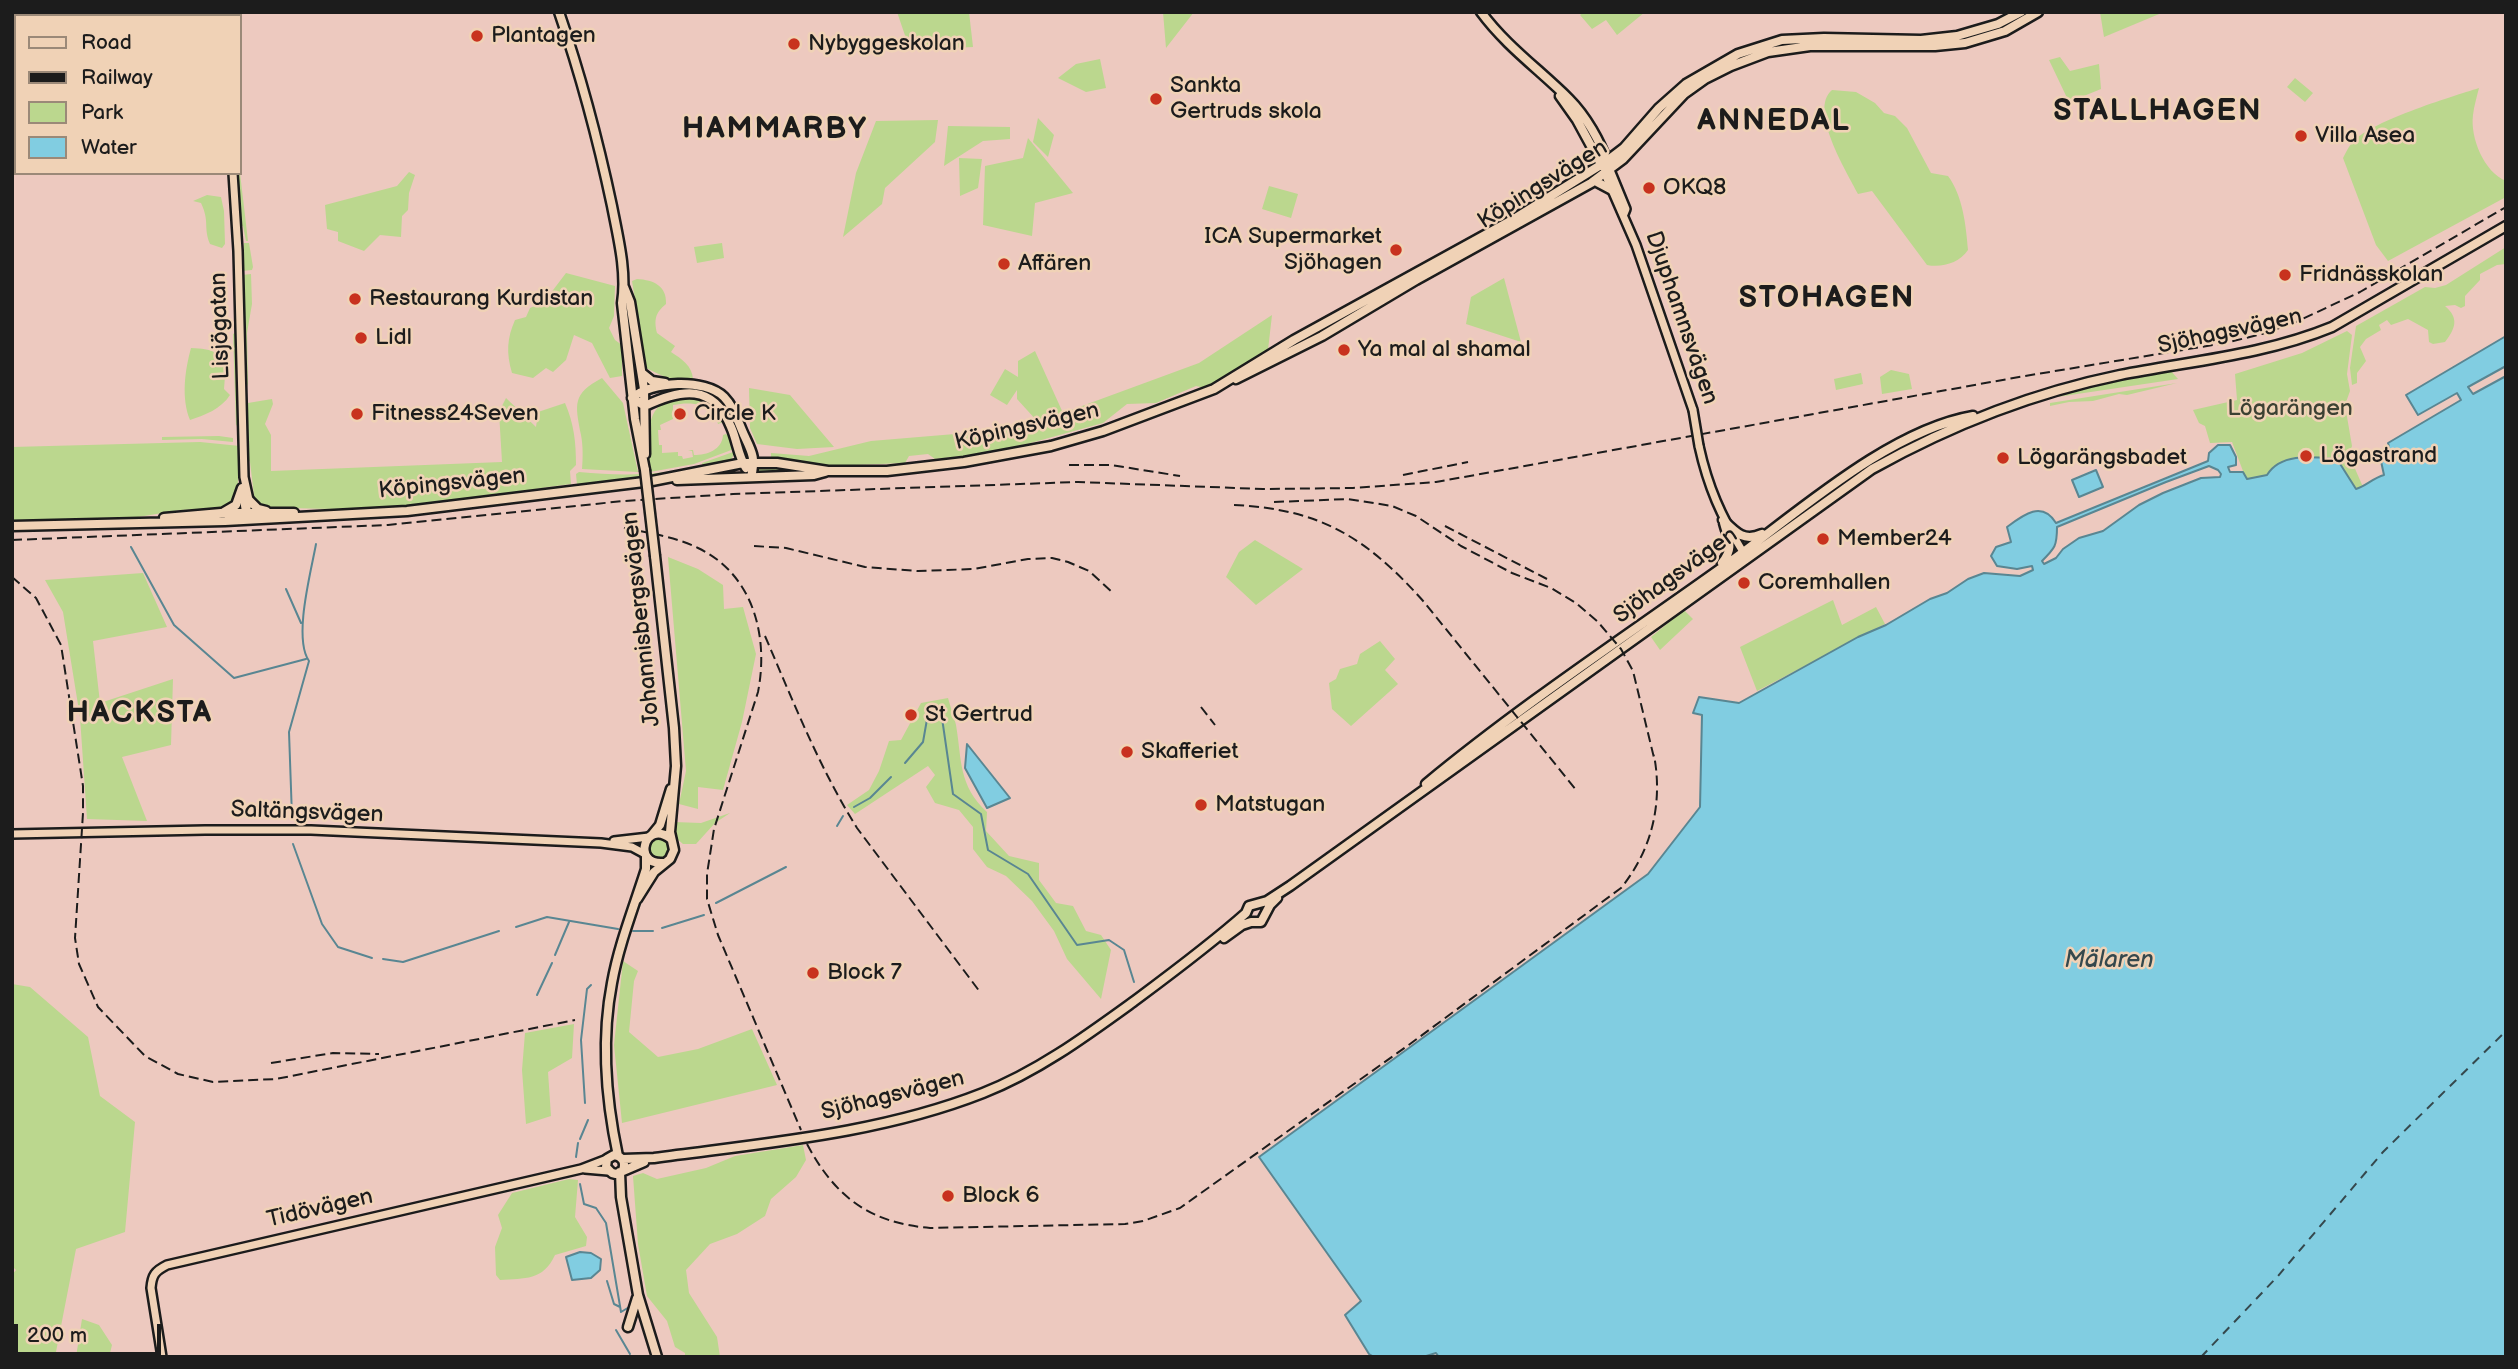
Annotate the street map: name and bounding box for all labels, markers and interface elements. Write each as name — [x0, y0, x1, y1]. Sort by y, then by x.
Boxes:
legend — [14, 14, 242, 175]
place label: Plantagen — [491, 22, 596, 50]
marker: Plantagen — [469, 28, 485, 44]
text: Road — [81, 30, 132, 55]
place label: Nybyggeskolan — [808, 30, 965, 58]
marker: Nybyggeskolan — [786, 36, 802, 52]
text: Railway — [81, 65, 153, 90]
place label: Sankta Gertruds skola — [1170, 72, 1322, 126]
marker: Sankta Gertruds skola — [1148, 91, 1164, 107]
district label: STALLHAGEN — [2055, 94, 2261, 130]
text: Park — [81, 100, 123, 125]
district label: ANNEDAL — [1698, 104, 1850, 140]
district label: HAMMARBY — [683, 112, 867, 148]
place label: Villa Asea — [2315, 122, 2415, 150]
marker: Villa Asea — [2293, 128, 2309, 144]
street label: Köpingsvägen — [1473, 134, 1613, 236]
text: Water — [81, 135, 137, 160]
place label: OKQ8 — [1663, 174, 1726, 202]
marker: OKQ8 — [1641, 180, 1657, 196]
place label: ICA Supermarket Sjöhagen — [1204, 223, 1382, 277]
street label: Djuphamnsvägen — [1638, 228, 1724, 408]
marker: ICA Supermarket Sjöhagen — [1388, 242, 1404, 258]
place label: Affären — [1018, 250, 1091, 278]
marker: Affären — [996, 256, 1012, 272]
place label: Fridnässkolan — [2299, 261, 2443, 289]
marker: Fridnässkolan — [2277, 267, 2293, 283]
street label: Lisjögatan — [205, 272, 237, 380]
district label: STOHAGEN — [1740, 281, 1914, 317]
place label: Restaurang Kurdistan — [369, 285, 593, 313]
marker: Restaurang Kurdistan — [347, 291, 363, 307]
street label: Sjöhagsvägen — [2155, 303, 2305, 361]
place label: Lidl — [375, 324, 412, 352]
marker: Lidl — [353, 330, 369, 346]
place label: Ya mal al shamal — [1358, 336, 1531, 364]
marker: Ya mal al shamal — [1336, 342, 1352, 358]
park label: Lögarängen — [2227, 395, 2353, 423]
street label: Köpingsvägen — [952, 397, 1102, 457]
place label: Fitness24Seven — [371, 400, 539, 428]
place label: Circle K — [694, 400, 775, 428]
marker: Fitness24Seven — [349, 406, 365, 422]
marker: Circle K — [672, 406, 688, 422]
place label: Lögastrand — [2320, 442, 2437, 470]
place label: Lögarängsbadet — [2017, 444, 2187, 472]
marker: Lögastrand — [2298, 448, 2314, 464]
marker: Lögarängsbadet — [1995, 450, 2011, 466]
street label: Köpingsvägen — [377, 463, 527, 505]
street label: Johannisbergsvägen — [617, 510, 667, 728]
street label: Sjöhagsvägen — [1609, 522, 1743, 630]
place label: Member24 — [1837, 525, 1952, 553]
marker: Member24 — [1815, 531, 1831, 547]
place label: Coremhallen — [1758, 569, 1890, 597]
marker: Coremhallen — [1736, 575, 1752, 591]
district label: HACKSTA — [68, 696, 212, 732]
place label: St Gertrud — [925, 701, 1033, 729]
marker: St Gertrud — [903, 707, 919, 723]
place label: Skafferiet — [1141, 738, 1238, 766]
marker: Skafferiet — [1119, 744, 1135, 760]
place label: Matstugan — [1215, 791, 1325, 819]
street label: Saltängsvägen — [230, 797, 384, 829]
marker: Matstugan — [1193, 797, 1209, 813]
water label: Mälaren — [2064, 947, 2154, 975]
place label: Block 7 — [827, 959, 902, 987]
marker: Block 7 — [805, 965, 821, 981]
street label: Sjöhagsvägen — [819, 1065, 967, 1127]
place label: Block 6 — [962, 1182, 1040, 1210]
street label: Tidövägen — [264, 1183, 376, 1235]
marker: Block 6 — [940, 1188, 956, 1204]
scale bar — [18, 1310, 164, 1354]
text: 200 m — [27, 1323, 87, 1348]

